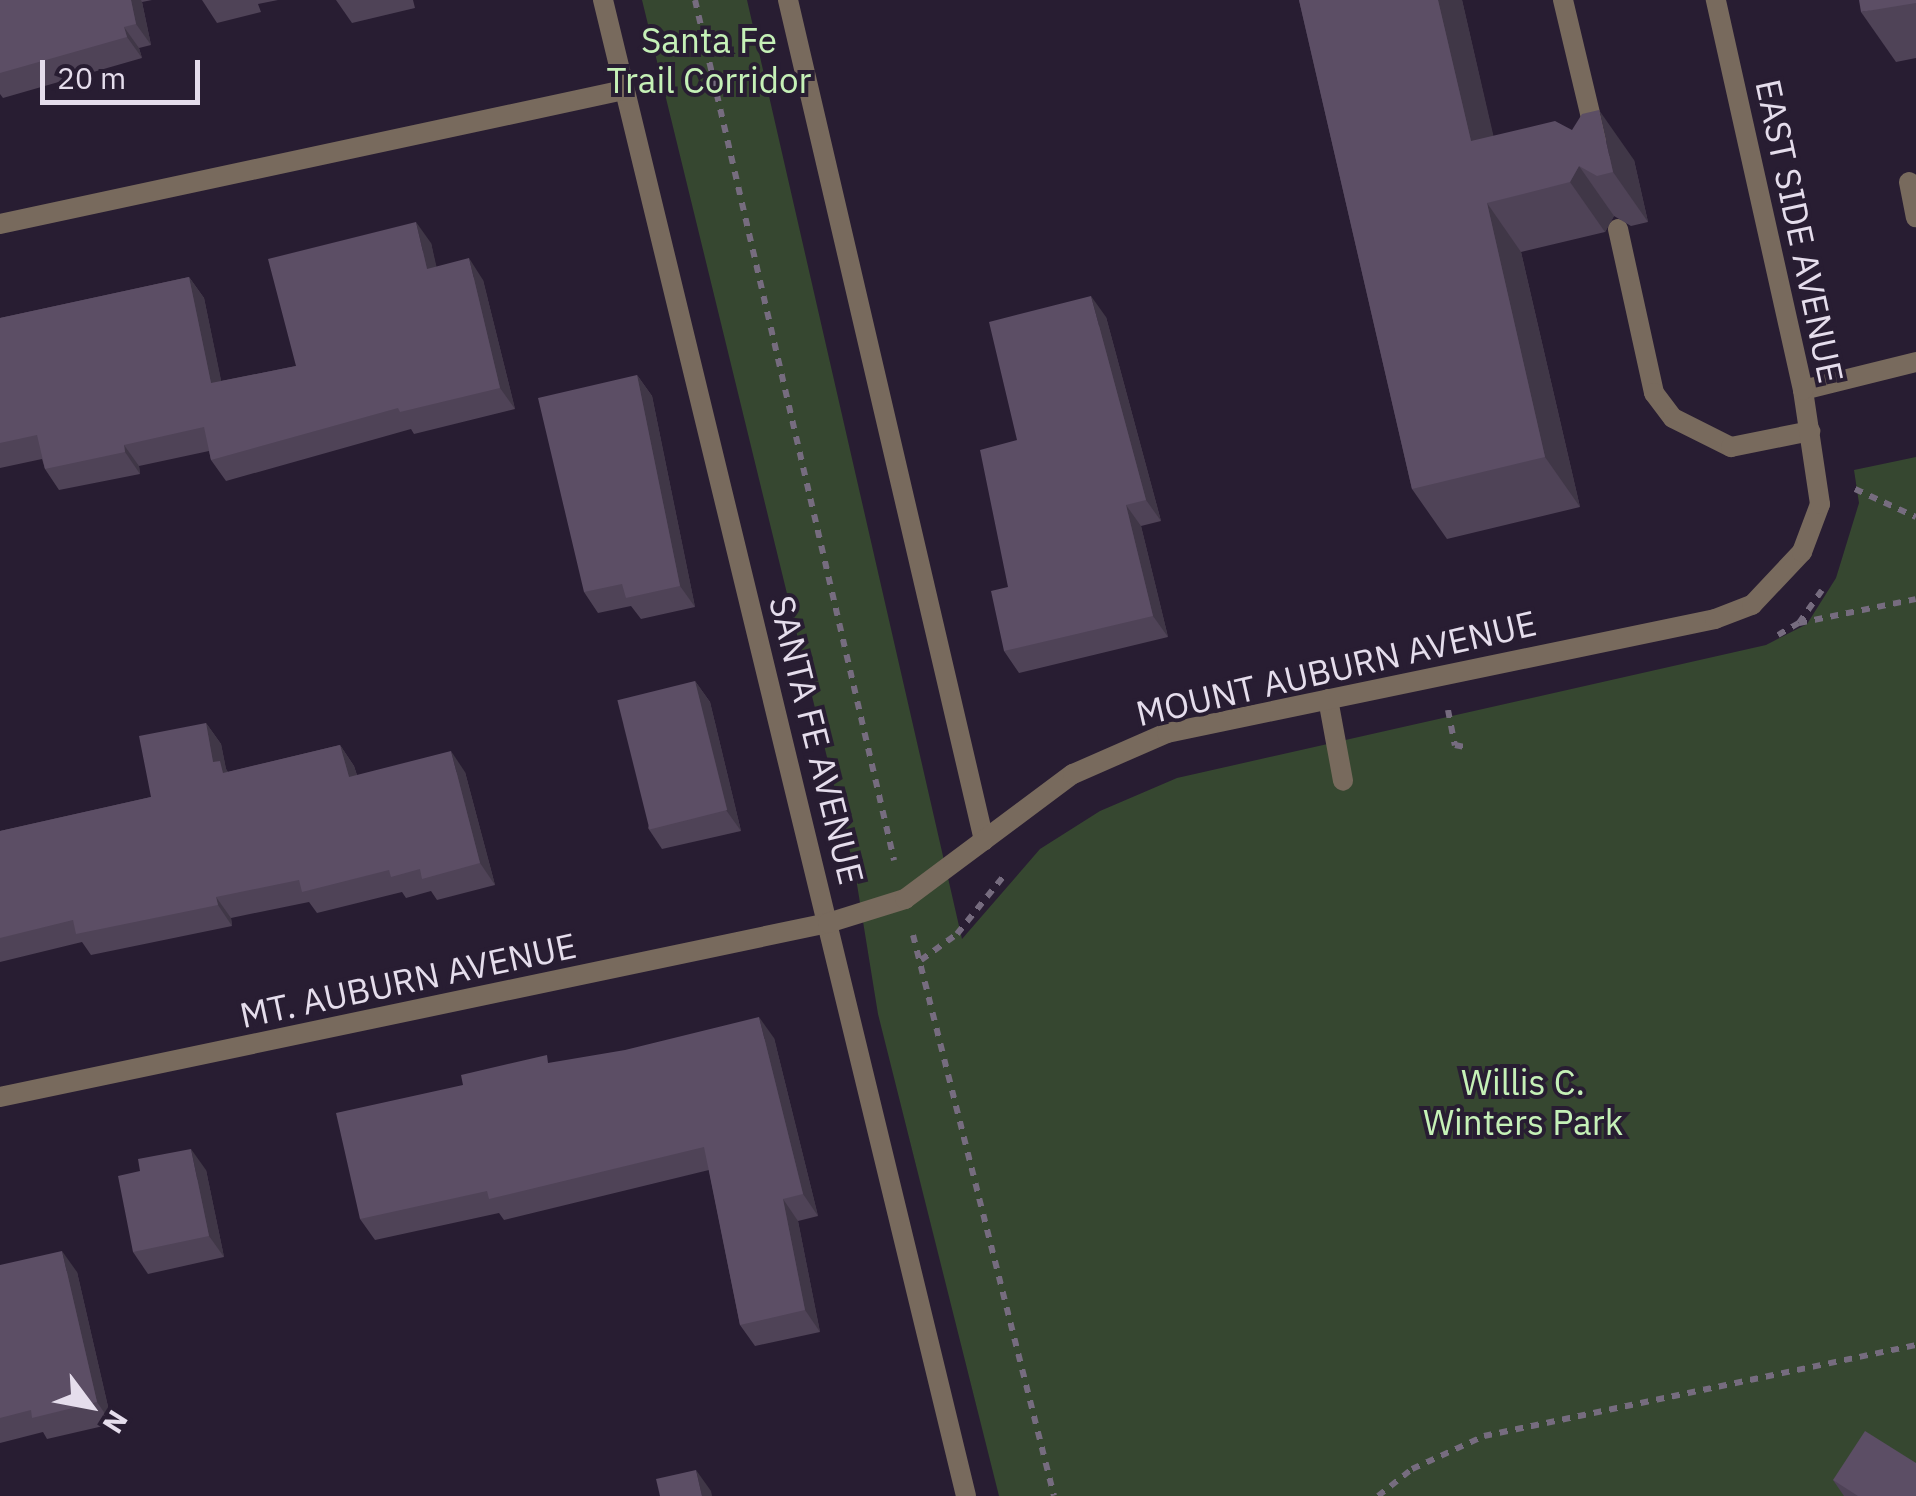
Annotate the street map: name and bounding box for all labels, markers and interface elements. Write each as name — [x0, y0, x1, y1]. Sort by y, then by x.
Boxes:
park label: Santa Fe Trail Corridor — [607, 19, 811, 101]
scale bar — [45, 40, 205, 102]
text: 20 m — [57, 58, 126, 97]
street label: EAST SIDE AVENUE — [1747, 75, 1853, 387]
street label: SANTA FE AVENUE — [761, 591, 873, 889]
street label: MOUNT AUBURN AVENUE — [1132, 602, 1540, 734]
street label: MT. AUBURN AVENUE — [236, 924, 580, 1036]
park label: Willis C. Winters Park — [1423, 1061, 1623, 1143]
north arrow — [40, 1356, 140, 1456]
text: N — [95, 1404, 137, 1441]

